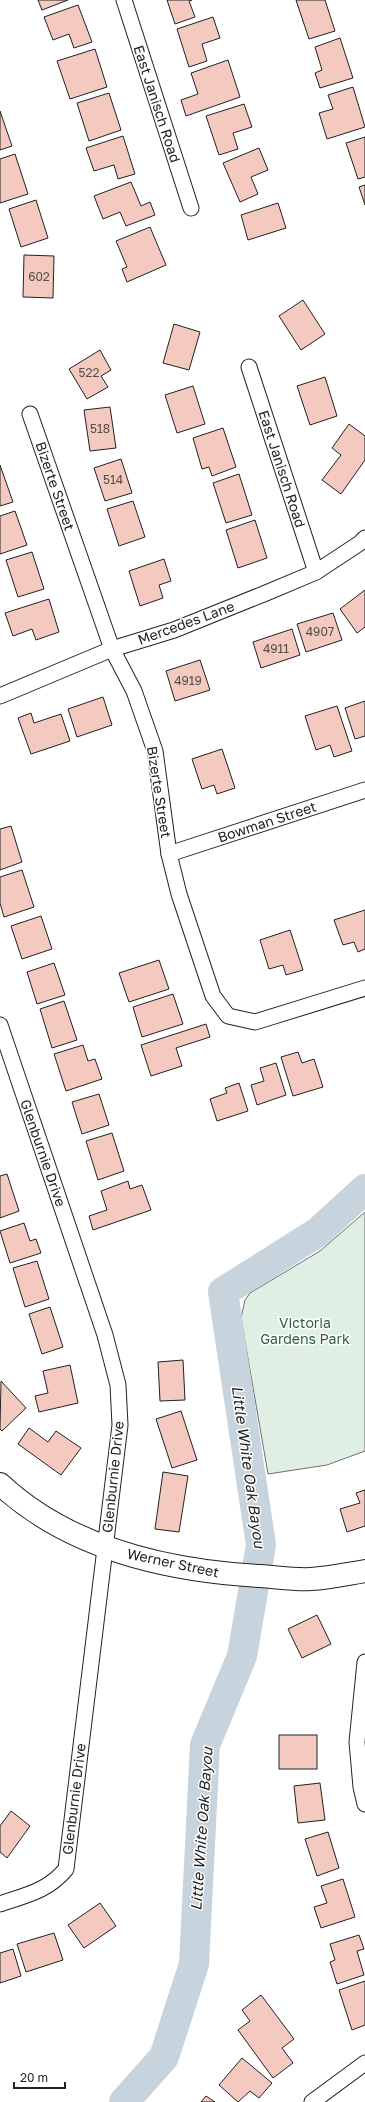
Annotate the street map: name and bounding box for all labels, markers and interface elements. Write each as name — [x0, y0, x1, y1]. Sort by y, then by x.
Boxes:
street label: East Janisch Road — [130, 43, 184, 165]
house number: 602 — [28, 269, 50, 284]
house number: 522 — [79, 365, 99, 380]
street label: East Janisch Road — [255, 408, 309, 530]
house number: 518 — [90, 421, 110, 436]
street label: Bizerte Street — [32, 439, 79, 532]
house number: 514 — [103, 472, 123, 487]
street label: Mercedes Lane — [135, 597, 236, 648]
house number: 4907 — [306, 624, 334, 639]
house number: 4911 — [263, 641, 289, 656]
house number: 4919 — [174, 673, 202, 688]
street label: Bizerte Street — [144, 745, 175, 839]
street label: Bowman Street — [215, 798, 318, 845]
street label: Glenburnie Drive — [17, 1097, 70, 1209]
park label: Victoria Gardens Park — [260, 1314, 350, 1347]
water label: Little White Oak Bayou — [228, 1384, 269, 1550]
street label: Glenburnie Drive — [98, 1420, 127, 1534]
street label: Werner Street — [126, 1544, 221, 1581]
street label: Glenburnie Drive — [58, 1742, 89, 1856]
water label: Little White Oak Bayou — [186, 1746, 217, 1911]
scale bar — [14, 2064, 65, 2090]
text: 20 m — [20, 2070, 48, 2085]

